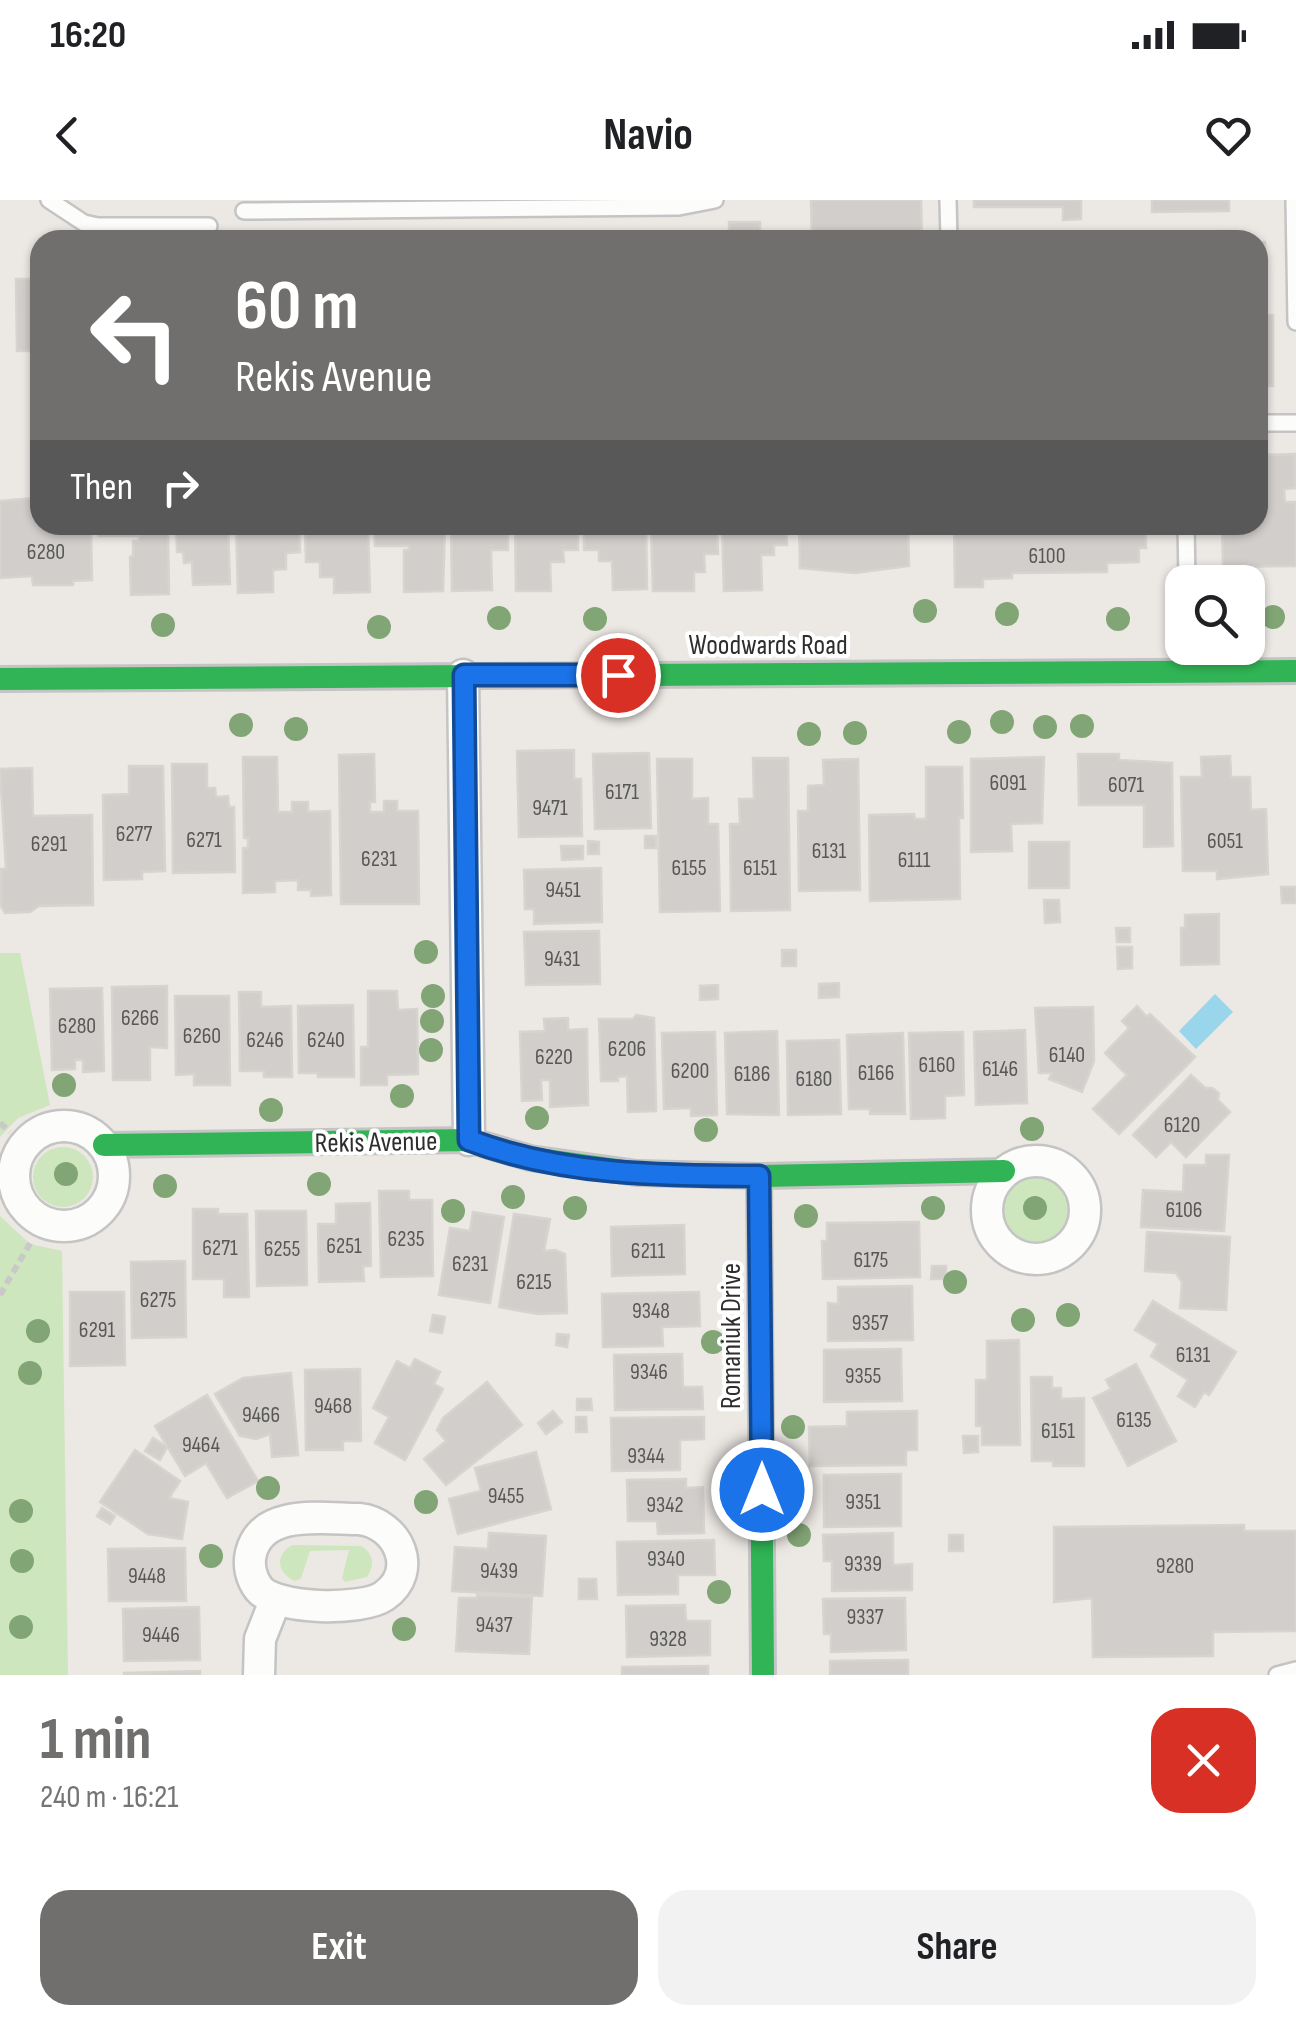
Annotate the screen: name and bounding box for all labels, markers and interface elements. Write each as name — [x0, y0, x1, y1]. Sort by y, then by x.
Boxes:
text: 16:20 — [50, 13, 126, 58]
icon: back — [40, 108, 95, 163]
text: Navio — [603, 108, 693, 163]
icon: heart — [1201, 108, 1256, 163]
text: 60 m — [235, 265, 359, 349]
icon: left — [70, 270, 200, 400]
text: Rekis Avenue — [235, 350, 432, 405]
icon: right — [153, 460, 208, 515]
text: Then — [70, 465, 133, 510]
house number: 6280 — [27, 539, 65, 566]
house number: 6100 — [1029, 543, 1065, 570]
map controls — [1165, 565, 1265, 665]
button: search — [1165, 565, 1265, 665]
street label: Woodwards Road — [688, 629, 848, 662]
pin — [576, 633, 661, 718]
icon: arrive — [591, 648, 646, 703]
house number: 6091 — [990, 770, 1027, 797]
house number: 6071 — [1108, 772, 1144, 799]
house number: 6171 — [605, 779, 639, 806]
house number: 9471 — [532, 795, 568, 822]
house number: 6277 — [116, 821, 152, 848]
house number: 6271 — [186, 827, 222, 854]
house number: 6051 — [1207, 828, 1243, 855]
house number: 6291 — [31, 831, 67, 858]
house number: 6131 — [812, 838, 846, 865]
house number: 6231 — [361, 846, 397, 873]
house number: 6111 — [898, 847, 931, 874]
house number: 6155 — [672, 855, 707, 882]
house number: 6151 — [743, 855, 777, 882]
house number: 9451 — [545, 877, 581, 904]
house number: 9431 — [544, 946, 580, 973]
house number: 6266 — [121, 1005, 159, 1032]
house number: 6280 — [58, 1013, 96, 1040]
house number: 6260 — [183, 1023, 221, 1050]
house number: 6246 — [246, 1027, 284, 1054]
house number: 6240 — [307, 1027, 345, 1054]
house number: 6206 — [608, 1036, 646, 1063]
house number: 6140 — [1049, 1042, 1085, 1069]
house number: 6220 — [535, 1044, 573, 1071]
house number: 6160 — [919, 1052, 955, 1079]
house number: 6146 — [982, 1056, 1018, 1083]
house number: 6200 — [671, 1058, 709, 1085]
house number: 6166 — [858, 1060, 894, 1087]
house number: 6186 — [734, 1061, 770, 1088]
house number: 6180 — [796, 1066, 832, 1093]
house number: 6120 — [1164, 1112, 1200, 1139]
street label: Rekis Avenue — [314, 1125, 438, 1160]
house number: 6106 — [1166, 1197, 1202, 1224]
house number: 6235 — [388, 1226, 425, 1253]
house number: 6251 — [326, 1233, 362, 1260]
house number: 6271 — [202, 1235, 238, 1262]
house number: 6255 — [264, 1236, 300, 1263]
house number: 6211 — [631, 1238, 665, 1265]
house number: 6175 — [854, 1247, 889, 1274]
house number: 6231 — [452, 1251, 488, 1278]
street label: Romaniuk Drive — [715, 1263, 748, 1409]
house number: 6215 — [516, 1269, 552, 1296]
house number: 6275 — [140, 1287, 176, 1314]
house number: 9348 — [632, 1298, 670, 1325]
house number: 9357 — [852, 1310, 888, 1337]
house number: 6291 — [79, 1317, 115, 1344]
house number: 6131 — [1176, 1342, 1210, 1369]
house number: 9346 — [630, 1359, 668, 1386]
house number: 9355 — [845, 1363, 881, 1390]
house number: 9468 — [314, 1393, 352, 1420]
house number: 9466 — [242, 1402, 280, 1429]
house number: 6135 — [1116, 1407, 1152, 1434]
house number: 6151 — [1041, 1418, 1075, 1445]
house number: 9464 — [182, 1432, 220, 1459]
position arrow — [710, 1438, 814, 1542]
house number: 9344 — [627, 1443, 665, 1470]
house number: 9455 — [488, 1483, 525, 1510]
house number: 9351 — [845, 1489, 881, 1516]
house number: 9342 — [646, 1492, 684, 1519]
house number: 9340 — [647, 1546, 685, 1573]
house number: 9339 — [844, 1551, 882, 1578]
house number: 9280 — [1156, 1553, 1194, 1580]
house number: 9439 — [480, 1558, 518, 1585]
house number: 9448 — [128, 1563, 166, 1590]
house number: 9337 — [846, 1604, 884, 1631]
house number: 9437 — [475, 1612, 513, 1639]
house number: 9446 — [142, 1622, 180, 1649]
house number: 9328 — [649, 1626, 687, 1653]
text: 1 min — [40, 1704, 152, 1776]
button: close — [1151, 1708, 1256, 1813]
text: 240 m · 16:21 — [40, 1778, 179, 1817]
button: Exit — [40, 1890, 638, 2005]
button: Share — [658, 1890, 1256, 2005]

